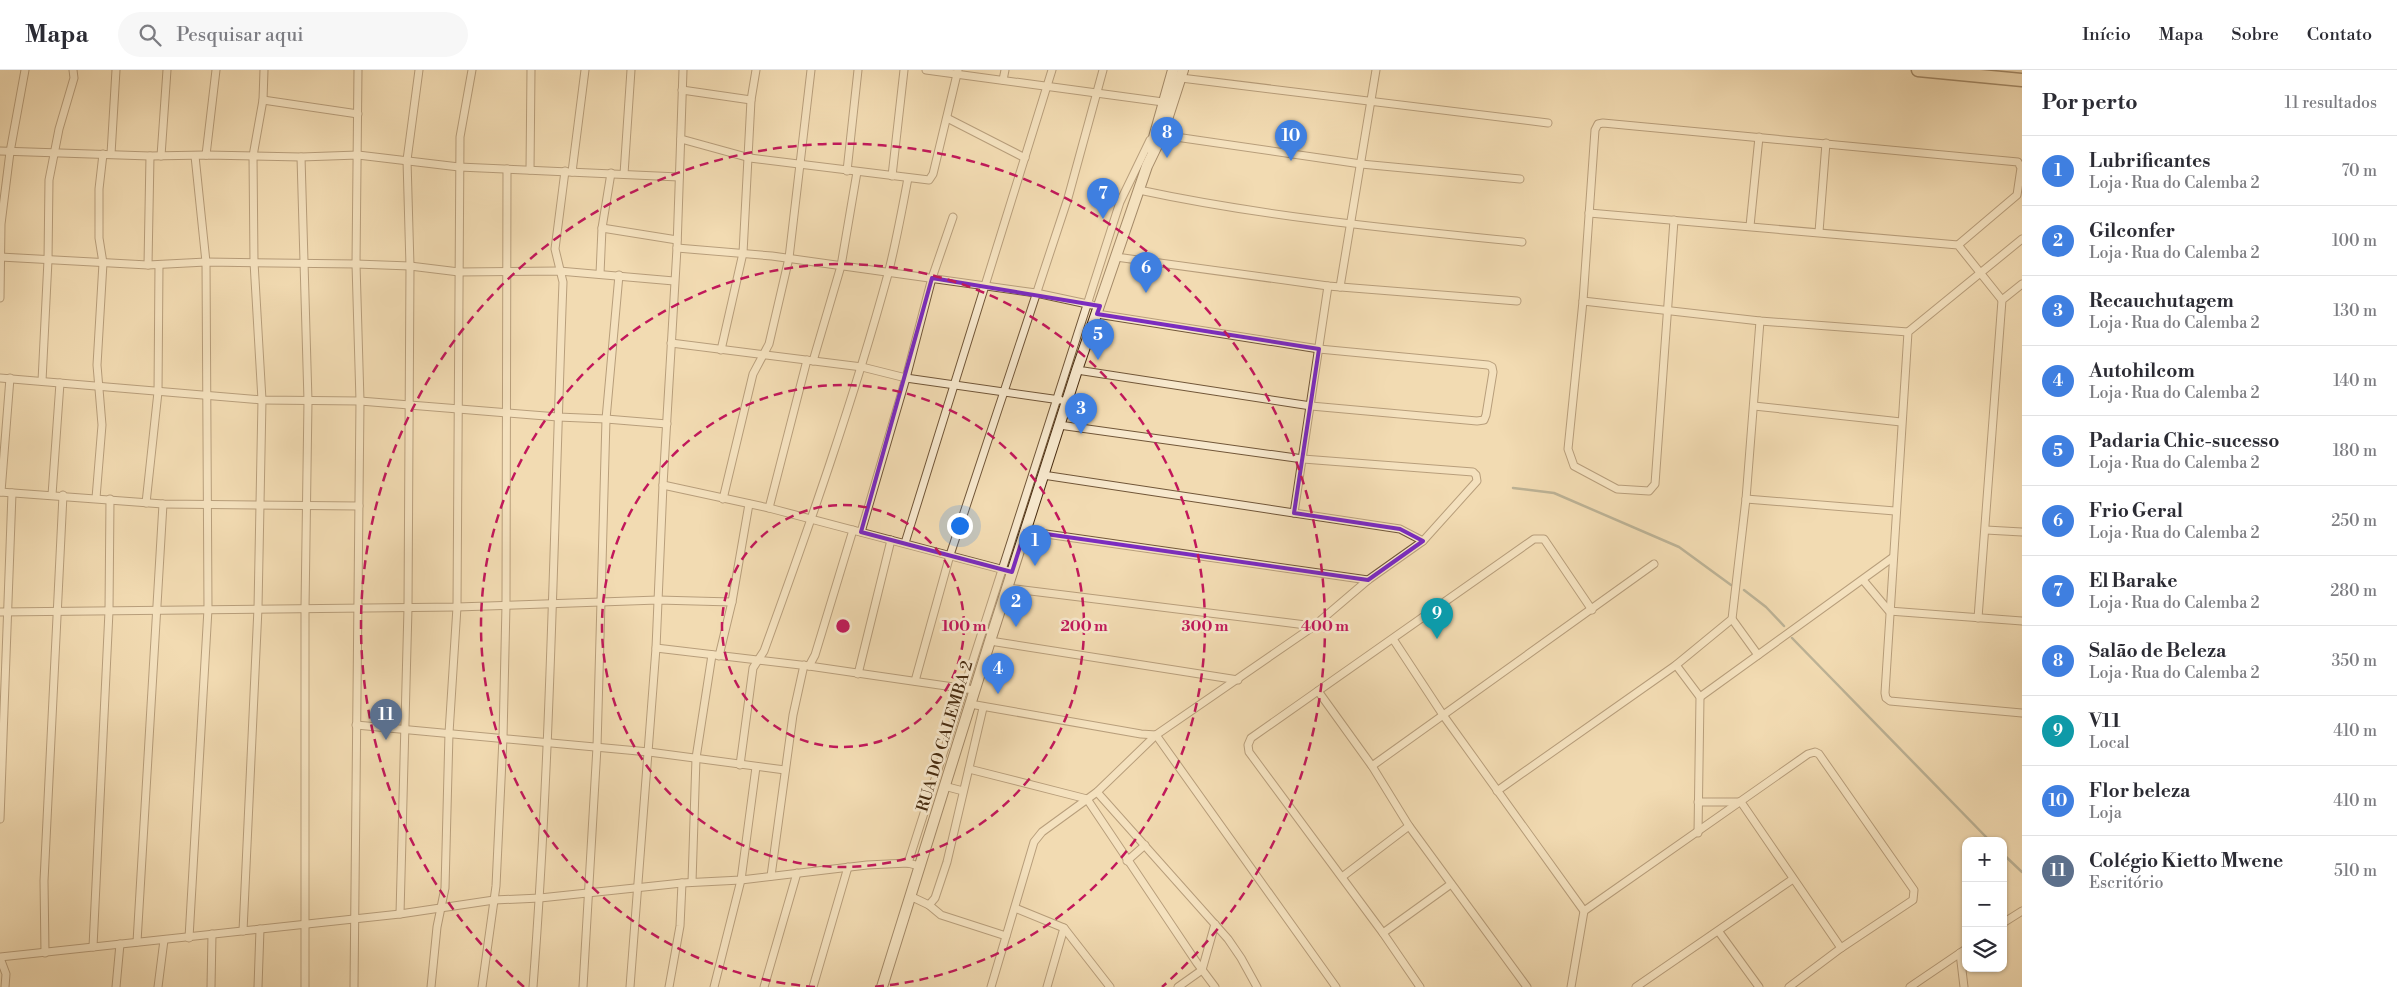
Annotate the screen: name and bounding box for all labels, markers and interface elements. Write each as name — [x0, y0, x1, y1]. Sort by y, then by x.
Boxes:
search box — [118, 12, 468, 57]
text: Mapa — [25, 20, 88, 50]
icon: search — [136, 21, 164, 49]
text: Pesquisar aqui — [176, 23, 304, 47]
text: Início — [2082, 23, 2131, 46]
text: Mapa — [2159, 23, 2203, 46]
text: Sobre — [2231, 23, 2279, 46]
text: Contato — [2307, 23, 2372, 46]
text: Por perto — [2042, 90, 2138, 116]
text: 11 resultados — [2285, 93, 2377, 113]
pin: 8 — [1151, 117, 1183, 158]
pin: 10 — [1275, 120, 1307, 161]
text: Lubrificantes — [2089, 149, 2210, 173]
text: 1 — [2054, 161, 2062, 181]
text: 70 m — [2341, 161, 2377, 181]
text: Loja · Rua do Calemba 2 — [2089, 173, 2260, 193]
pin: 7 — [1087, 178, 1119, 219]
text: Gilconfer — [2089, 219, 2175, 243]
text: 2 — [2053, 231, 2063, 251]
text: 100 m — [2332, 231, 2377, 251]
text: Loja · Rua do Calemba 2 — [2089, 243, 2260, 263]
pin: 6 — [1130, 252, 1162, 293]
text: Recauchutagem — [2089, 289, 2234, 313]
text: 3 — [2053, 301, 2063, 321]
text: 130 m — [2333, 301, 2377, 321]
text: Loja · Rua do Calemba 2 — [2089, 313, 2260, 333]
pin: 5 — [1082, 319, 1114, 360]
text: Autohilcom — [2089, 359, 2195, 383]
text: 4 — [2053, 371, 2063, 391]
text: 140 m — [2333, 371, 2377, 391]
text: Loja · Rua do Calemba 2 — [2089, 383, 2260, 403]
pin: 3 — [1065, 393, 1097, 434]
text: Padaria Chic-sucesso — [2089, 429, 2279, 453]
text: 5 — [2053, 441, 2063, 461]
text: 180 m — [2333, 441, 2377, 461]
text: Loja · Rua do Calemba 2 — [2089, 453, 2260, 473]
text: Frio Geral — [2089, 499, 2183, 523]
text: 6 — [2053, 511, 2063, 531]
text: 250 m — [2331, 511, 2377, 531]
your location — [947, 513, 973, 539]
text: Loja · Rua do Calemba 2 — [2089, 523, 2260, 543]
pin: 1 — [1019, 525, 1051, 566]
text: El Barake — [2089, 569, 2177, 593]
text: 7 — [2053, 581, 2063, 601]
text: 280 m — [2330, 581, 2377, 601]
pin: 2 — [1000, 586, 1032, 627]
text: Loja · Rua do Calemba 2 — [2089, 593, 2260, 613]
pin: 9 — [1421, 598, 1453, 639]
centre of rings — [834, 617, 852, 635]
text: 100 m — [942, 617, 987, 636]
text: 200 m — [1060, 617, 1108, 636]
text: 300 m — [1182, 617, 1229, 636]
text: 400 m — [1301, 617, 1349, 636]
text: Salão de Beleza — [2089, 639, 2226, 663]
text: 8 — [2053, 651, 2063, 671]
text: 350 m — [2331, 651, 2377, 671]
pin: 4 — [982, 653, 1014, 694]
street label: RUA DO CALEMBA 2 — [912, 658, 977, 814]
text: Loja · Rua do Calemba 2 — [2089, 663, 2260, 683]
pin: 11 — [370, 699, 402, 740]
text: V11 — [2089, 709, 2121, 733]
text: 9 — [2053, 721, 2063, 741]
text: 410 m — [2333, 721, 2377, 741]
text: Local — [2089, 733, 2130, 753]
text: Flor beleza — [2089, 779, 2190, 803]
text: 10 — [2049, 791, 2067, 811]
text: 410 m — [2333, 791, 2377, 811]
text: Loja — [2089, 803, 2122, 823]
map controls — [1962, 837, 2007, 972]
button: + — [1962, 837, 2007, 882]
text: Colégio Kietto Mwene — [2089, 849, 2283, 873]
text: 11 — [2050, 861, 2066, 881]
text: 510 m — [2334, 861, 2377, 881]
text: Escritório — [2089, 873, 2163, 893]
button: − — [1962, 882, 2007, 927]
button: layers — [1962, 927, 2007, 972]

